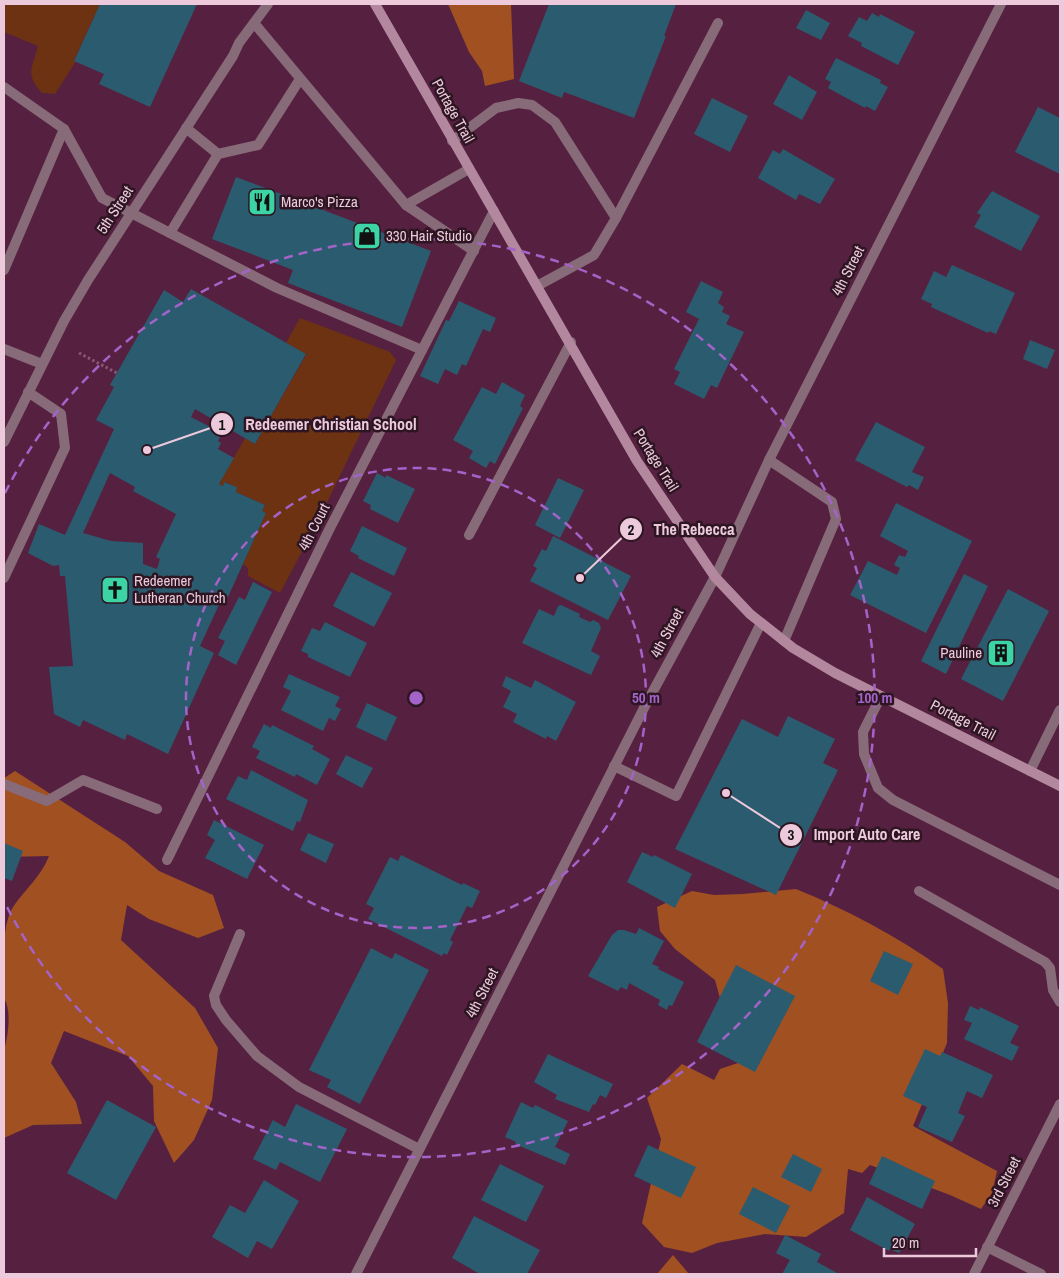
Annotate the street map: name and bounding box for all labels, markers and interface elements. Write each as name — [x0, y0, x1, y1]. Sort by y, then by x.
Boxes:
street label: Portage Trail — [427, 75, 480, 147]
street label: 5th Street — [91, 181, 138, 238]
restaurant icon: Marco's Pizza — [247, 187, 277, 217]
place label: Marco's Pizza — [281, 191, 358, 212]
shop icon: 330 Hair Studio — [352, 221, 382, 251]
place label: 330 Hair Studio — [386, 225, 472, 246]
street label: 4th Street — [826, 242, 869, 299]
callout: Redeemer Christian School — [210, 409, 426, 440]
text: Redeemer Christian School — [245, 413, 417, 435]
text: 1 — [219, 414, 226, 435]
street label: Portage Trail — [629, 424, 684, 495]
street label: 4th Court — [293, 499, 335, 554]
callout: The Rebecca — [618, 514, 744, 545]
text: The Rebecca — [654, 518, 735, 540]
text: 2 — [628, 519, 635, 540]
place label: Redeemer Lutheran Church — [134, 570, 226, 608]
church icon: Redeemer Lutheran Church — [100, 575, 130, 605]
street label: 4th Street — [645, 604, 689, 661]
building icon: Pauline — [986, 638, 1016, 668]
place label: Pauline — [940, 642, 982, 663]
text: 50 m — [632, 687, 660, 708]
text: 100 m — [858, 687, 892, 708]
centre of rings — [407, 689, 425, 707]
street label: Portage Trail — [927, 694, 999, 745]
callout: Import Auto Care — [778, 819, 930, 850]
text: Import Auto Care — [814, 823, 920, 845]
text: 3 — [788, 824, 795, 845]
street label: 4th Street — [460, 964, 503, 1021]
street label: 3rd Street — [982, 1152, 1025, 1211]
scale bar — [884, 1226, 976, 1258]
text: 20 m — [892, 1232, 919, 1253]

